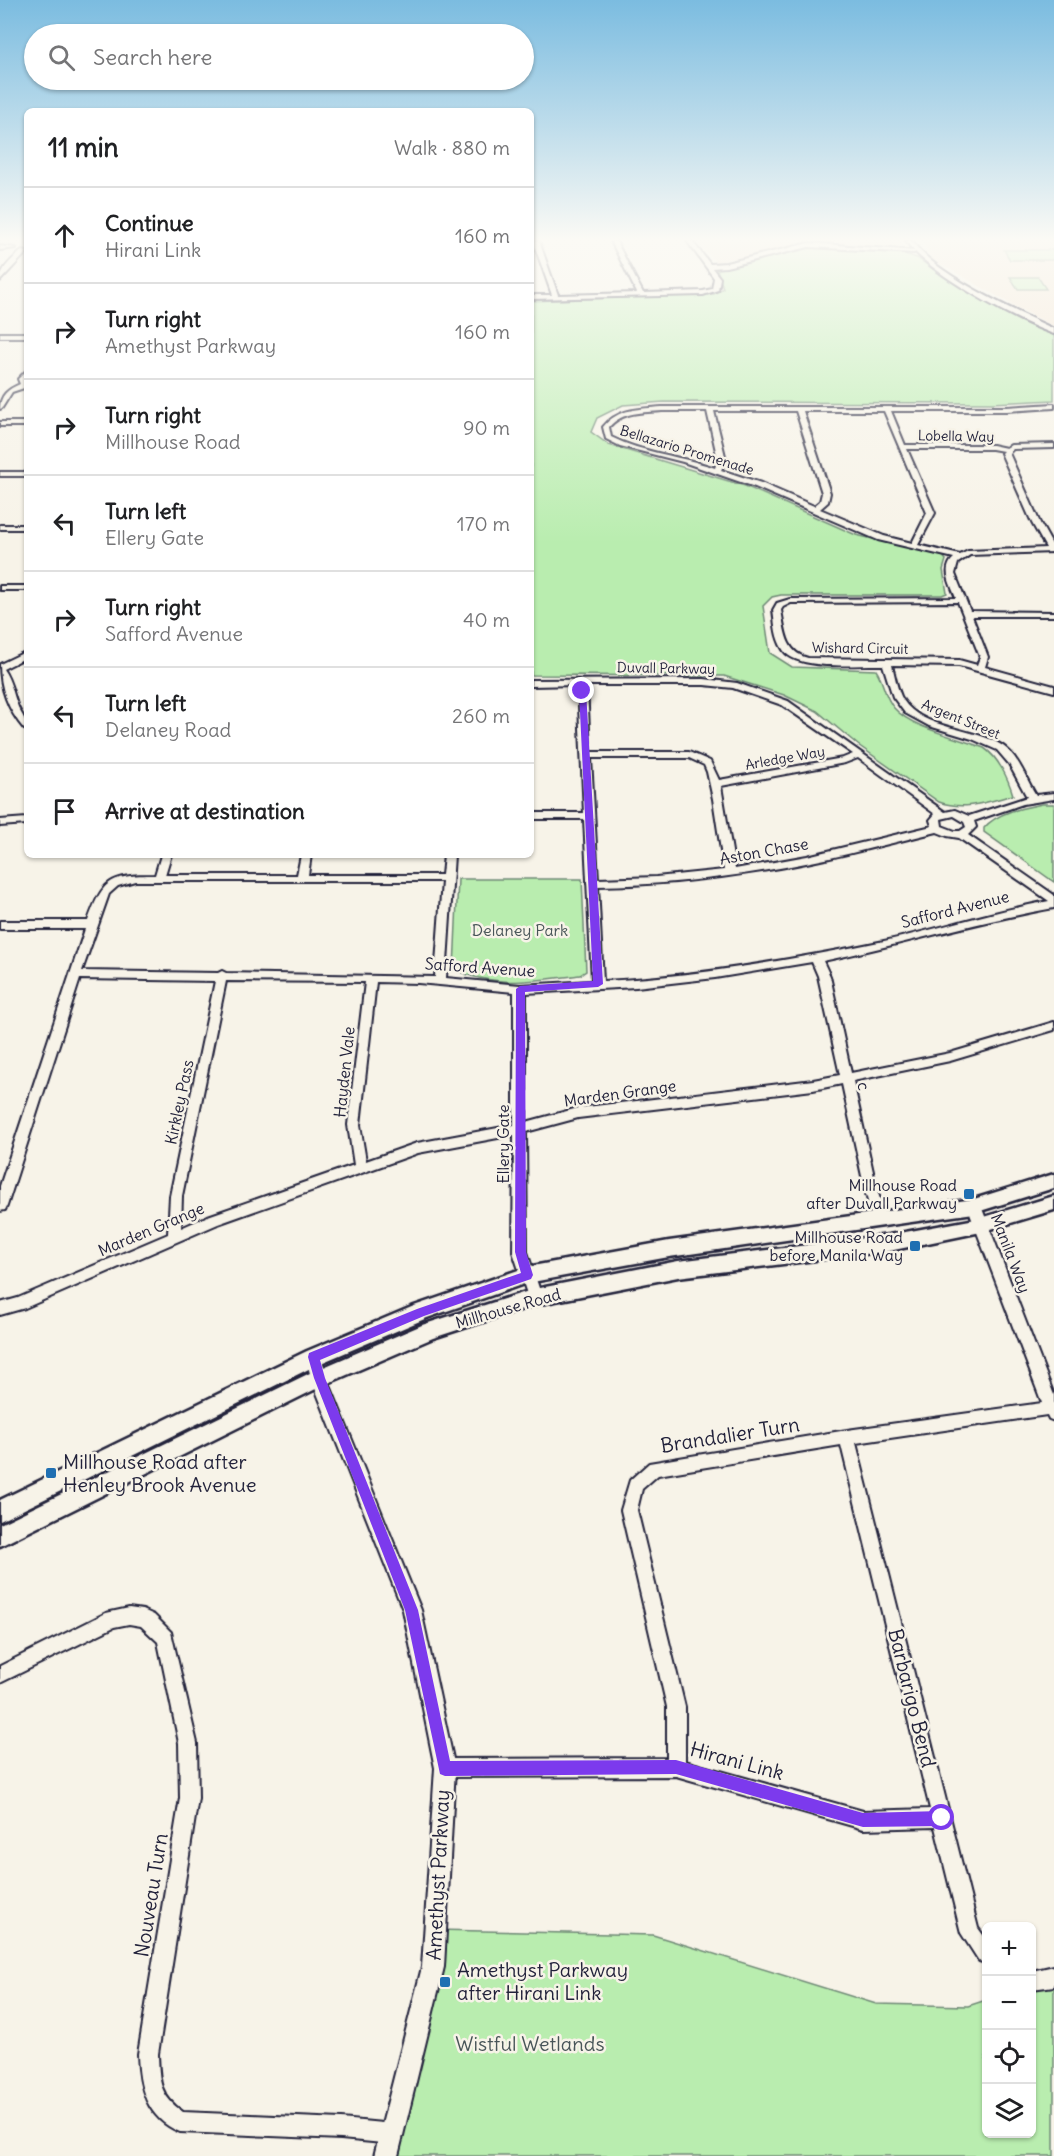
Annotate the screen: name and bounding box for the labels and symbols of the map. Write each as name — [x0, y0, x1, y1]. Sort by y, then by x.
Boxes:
street label: Bellazario Promenade — [618, 421, 756, 479]
street label: Lobella Way — [918, 426, 994, 446]
street label: Wishard Circuit — [812, 638, 909, 658]
street label: Duvall Parkway — [617, 658, 715, 678]
route end — [568, 677, 594, 703]
street label: Argent Street — [919, 695, 1003, 743]
street label: Arledge Way — [744, 742, 826, 774]
street label: Aston Chase — [718, 833, 810, 869]
street label: Safford Avenue — [899, 886, 1011, 932]
park label: Delaney Park — [472, 920, 568, 940]
street label: Safford Avenue — [424, 953, 536, 981]
street label: Hayden Vale — [329, 1026, 359, 1118]
street label: Kirkley Pass — [160, 1058, 198, 1146]
street label: Marden Grange — [563, 1075, 677, 1111]
street label: c — [853, 1080, 875, 1092]
street label: Ellery Gate — [493, 1104, 513, 1184]
place label: Millhouse Road after Duvall Parkway — [806, 1175, 957, 1213]
marker: Millhouse Road after Duvall Parkway — [962, 1187, 976, 1201]
street label: Marden Grange — [95, 1198, 207, 1260]
street label: Manila Way — [987, 1210, 1035, 1296]
place label: Millhouse Road before Manila Way — [769, 1227, 903, 1265]
marker: Millhouse Road before Manila Way — [908, 1239, 922, 1253]
street label: Millhouse Road — [453, 1283, 563, 1333]
street label: Brandalier Turn — [659, 1411, 801, 1458]
place label: Millhouse Road after Henley Brook Avenue — [63, 1449, 257, 1497]
marker: Millhouse Road after Henley Brook Avenue — [44, 1466, 58, 1480]
street label: Barbarigo Bend — [883, 1626, 942, 1770]
street label: Hirani Link — [687, 1736, 787, 1785]
street label: Amethyst Parkway — [421, 1789, 454, 1961]
route start — [928, 1804, 954, 1830]
street label: Nouveau Turn — [128, 1831, 173, 1959]
place label: Amethyst Parkway after Hirani Link — [457, 1957, 628, 2005]
marker: Amethyst Parkway after Hirani Link — [438, 1975, 452, 1989]
park label: Wistful Wetlands — [455, 2031, 605, 2056]

